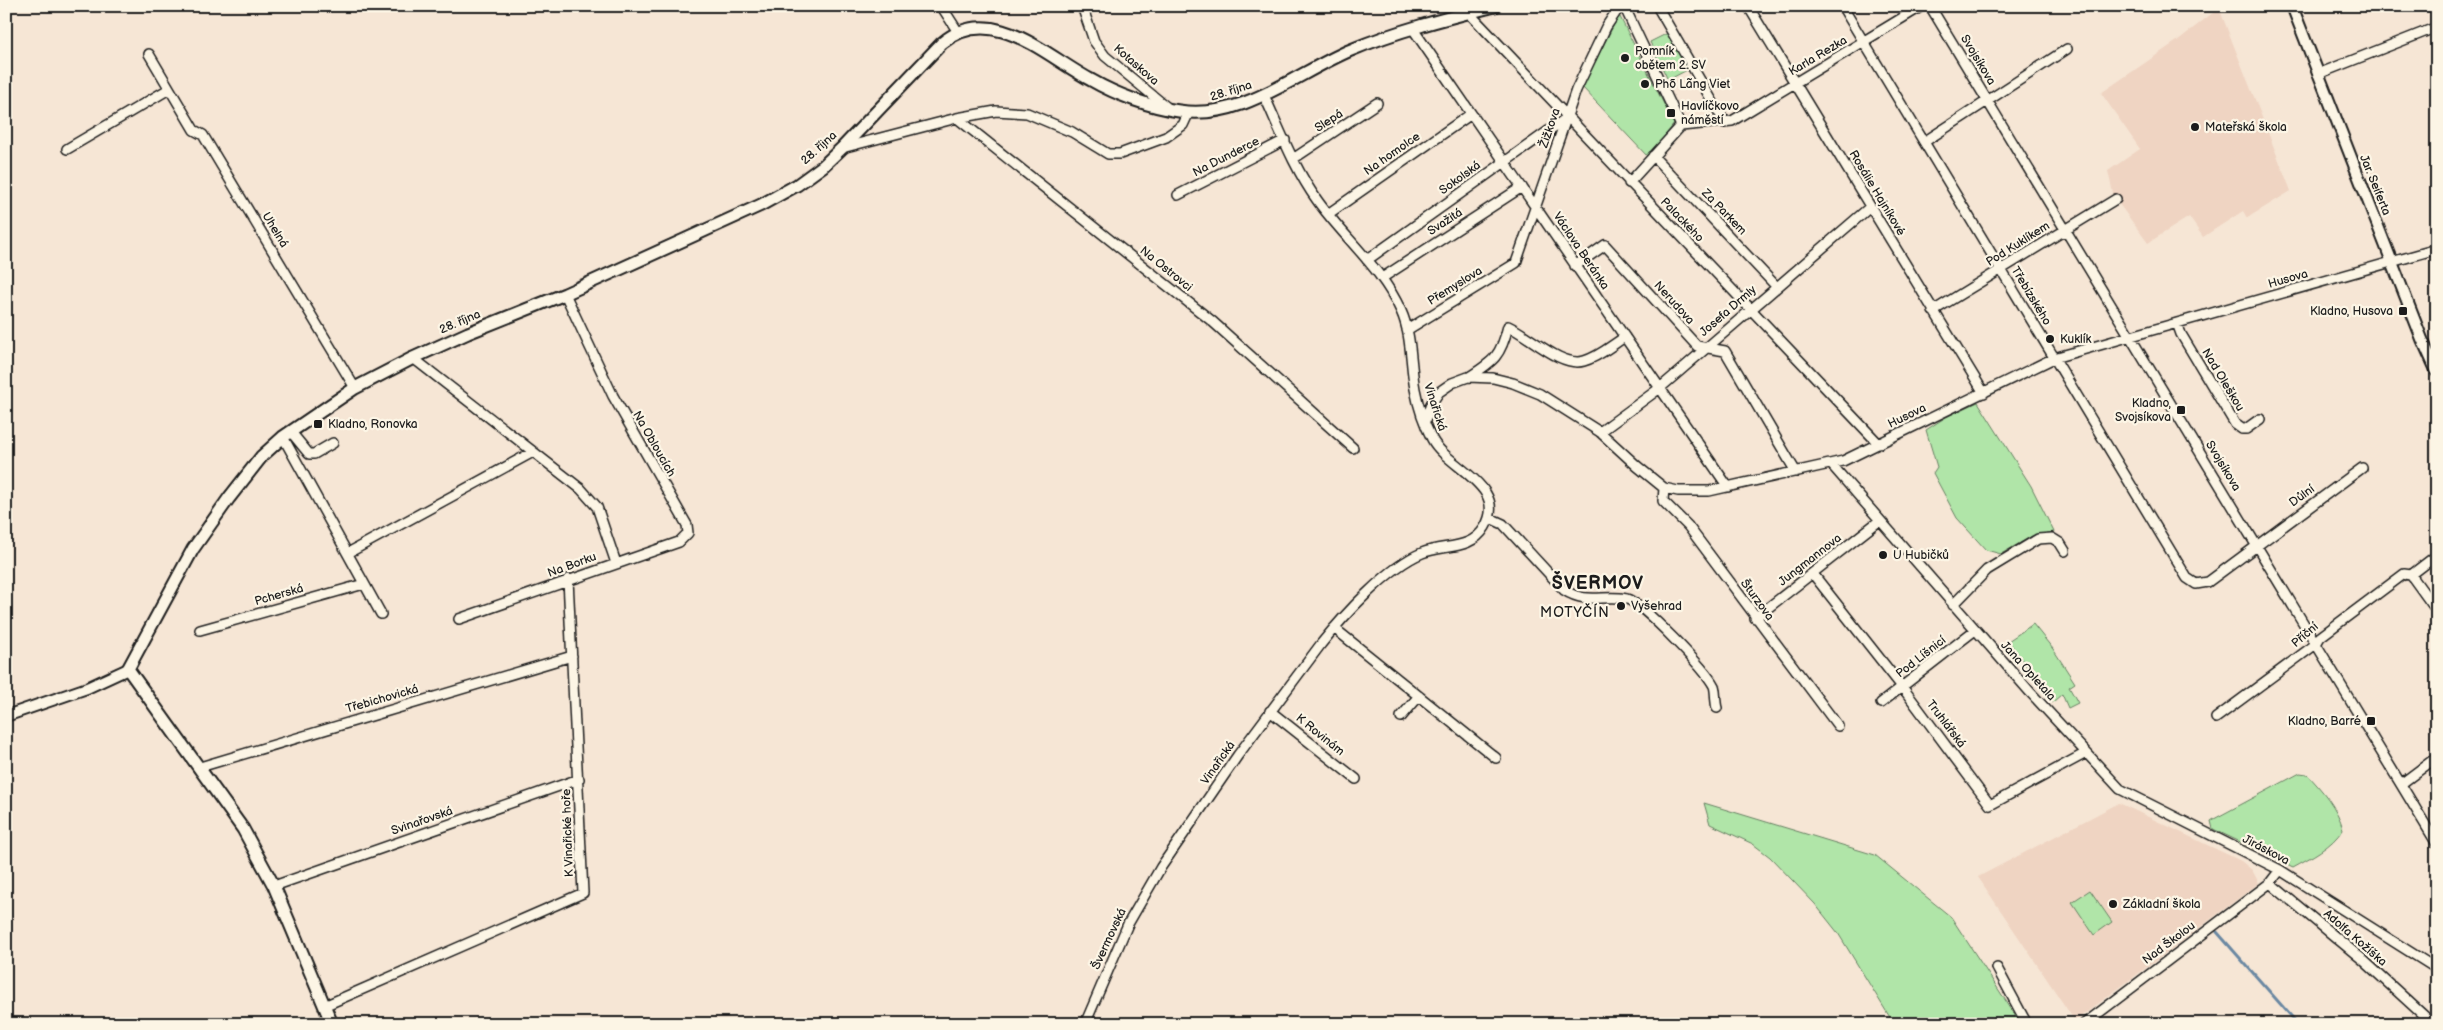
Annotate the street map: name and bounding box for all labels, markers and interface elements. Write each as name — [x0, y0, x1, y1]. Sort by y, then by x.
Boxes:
street label: Svojsíkova — [1957, 32, 1999, 88]
street label: Karla Rezka — [1786, 33, 1850, 79]
street label: Kotaskova — [1110, 41, 1162, 89]
place label: Pomník obětem 2. SV — [1635, 44, 1707, 73]
marker: Pomník obětem 2. SV — [1619, 52, 1631, 64]
street label: 28. října — [1208, 77, 1254, 104]
place label: Phõ Lãng Viet — [1655, 77, 1731, 92]
marker: Phõ Lãng Viet — [1639, 78, 1651, 90]
place label: Havlíčkovo náměstí — [1681, 99, 1739, 128]
street label: Slepá — [1312, 106, 1346, 136]
street label: Žižkova — [1535, 106, 1564, 151]
marker: Havlíčkovo náměstí — [1665, 107, 1677, 119]
place label: Mateřská škola — [2205, 120, 2287, 135]
marker: Mateřská škola — [2189, 121, 2201, 133]
street label: 28. října — [798, 128, 840, 168]
street label: Na homolce — [1361, 129, 1423, 179]
street label: Na Dunderce — [1190, 134, 1262, 180]
street label: Rosálie Hajníkové — [1846, 147, 1908, 239]
street label: Jar. Seiferta — [2356, 153, 2394, 218]
street label: Sokolská — [1436, 158, 1484, 198]
street label: Za Parkem — [1698, 185, 1750, 238]
street label: Palackého — [1657, 195, 1707, 245]
street label: Svažitá — [1425, 205, 1465, 239]
street label: Václava Beránka — [1550, 209, 1613, 293]
street label: Uhelná — [259, 210, 292, 251]
street label: Pod Kuklíkem — [1983, 218, 2053, 270]
street label: Na Ostrovci — [1137, 243, 1196, 295]
street label: Přemyslova — [1425, 263, 1485, 309]
street label: Třebízského — [2008, 264, 2054, 328]
street label: Husova — [2266, 266, 2310, 292]
street label: Nerudova — [1651, 278, 1698, 328]
street label: Josefa Drmly — [1697, 282, 1760, 340]
place label: Kladno, Husova — [2310, 304, 2393, 319]
marker: Kladno, Husova — [2397, 305, 2409, 317]
street label: 28. října — [437, 307, 483, 337]
place label: Kuklík — [2060, 332, 2092, 347]
marker: Kuklík — [2044, 333, 2056, 345]
street label: Nad Oleškou — [2198, 346, 2248, 414]
street label: Vinařická — [1420, 381, 1450, 433]
place label: Kladno, Svojsíkova — [2115, 396, 2171, 425]
street label: Husova — [1885, 400, 1929, 432]
marker: Kladno, Svojsíkova — [2175, 404, 2187, 416]
street label: Na Obloucích — [629, 409, 679, 480]
place label: Kladno, Ronovka — [328, 417, 418, 432]
marker: Kladno, Ronovka — [312, 418, 324, 430]
street label: Svojsíkova — [2202, 438, 2244, 494]
street label: Důlní — [2286, 482, 2318, 510]
street label: Jungmannova — [1775, 531, 1845, 589]
place label: U Hubičků — [1893, 548, 1949, 563]
street label: Na Borku — [546, 549, 598, 581]
marker: U Hubičků — [1877, 549, 1889, 561]
district label: ŠVERMOV — [1552, 571, 1644, 594]
street label: Šturzova — [1737, 576, 1778, 624]
street label: Pcherská — [253, 581, 305, 609]
place label: Vyšehrad — [1631, 599, 1682, 614]
marker: Vyšehrad — [1615, 600, 1627, 612]
district label: MOTYČÍN — [1540, 603, 1610, 621]
street label: Příční — [2289, 619, 2322, 651]
street label: Pod Líšnicí — [1893, 633, 1949, 681]
street label: Jana Opletala — [1997, 638, 2059, 704]
street label: Třebichovická — [344, 681, 420, 717]
street label: Truhlářská — [1923, 697, 1969, 751]
street label: K Rovinám — [1293, 711, 1347, 759]
place label: Kladno, Barré — [2288, 714, 2361, 729]
marker: Kladno, Barré — [2365, 715, 2377, 727]
street label: Vinařická — [1198, 738, 1238, 788]
street label: K Vinařické hoře — [559, 789, 577, 877]
street label: Svinařovská — [389, 803, 455, 839]
street label: Jiráskova — [2240, 831, 2292, 869]
place label: Základní škola — [2122, 897, 2201, 912]
marker: Základní škola — [2107, 898, 2119, 910]
street label: Švermovská — [1087, 905, 1130, 972]
street label: Adolfa Kožíška — [2320, 906, 2390, 970]
street label: Nad Školou — [2139, 918, 2198, 968]

